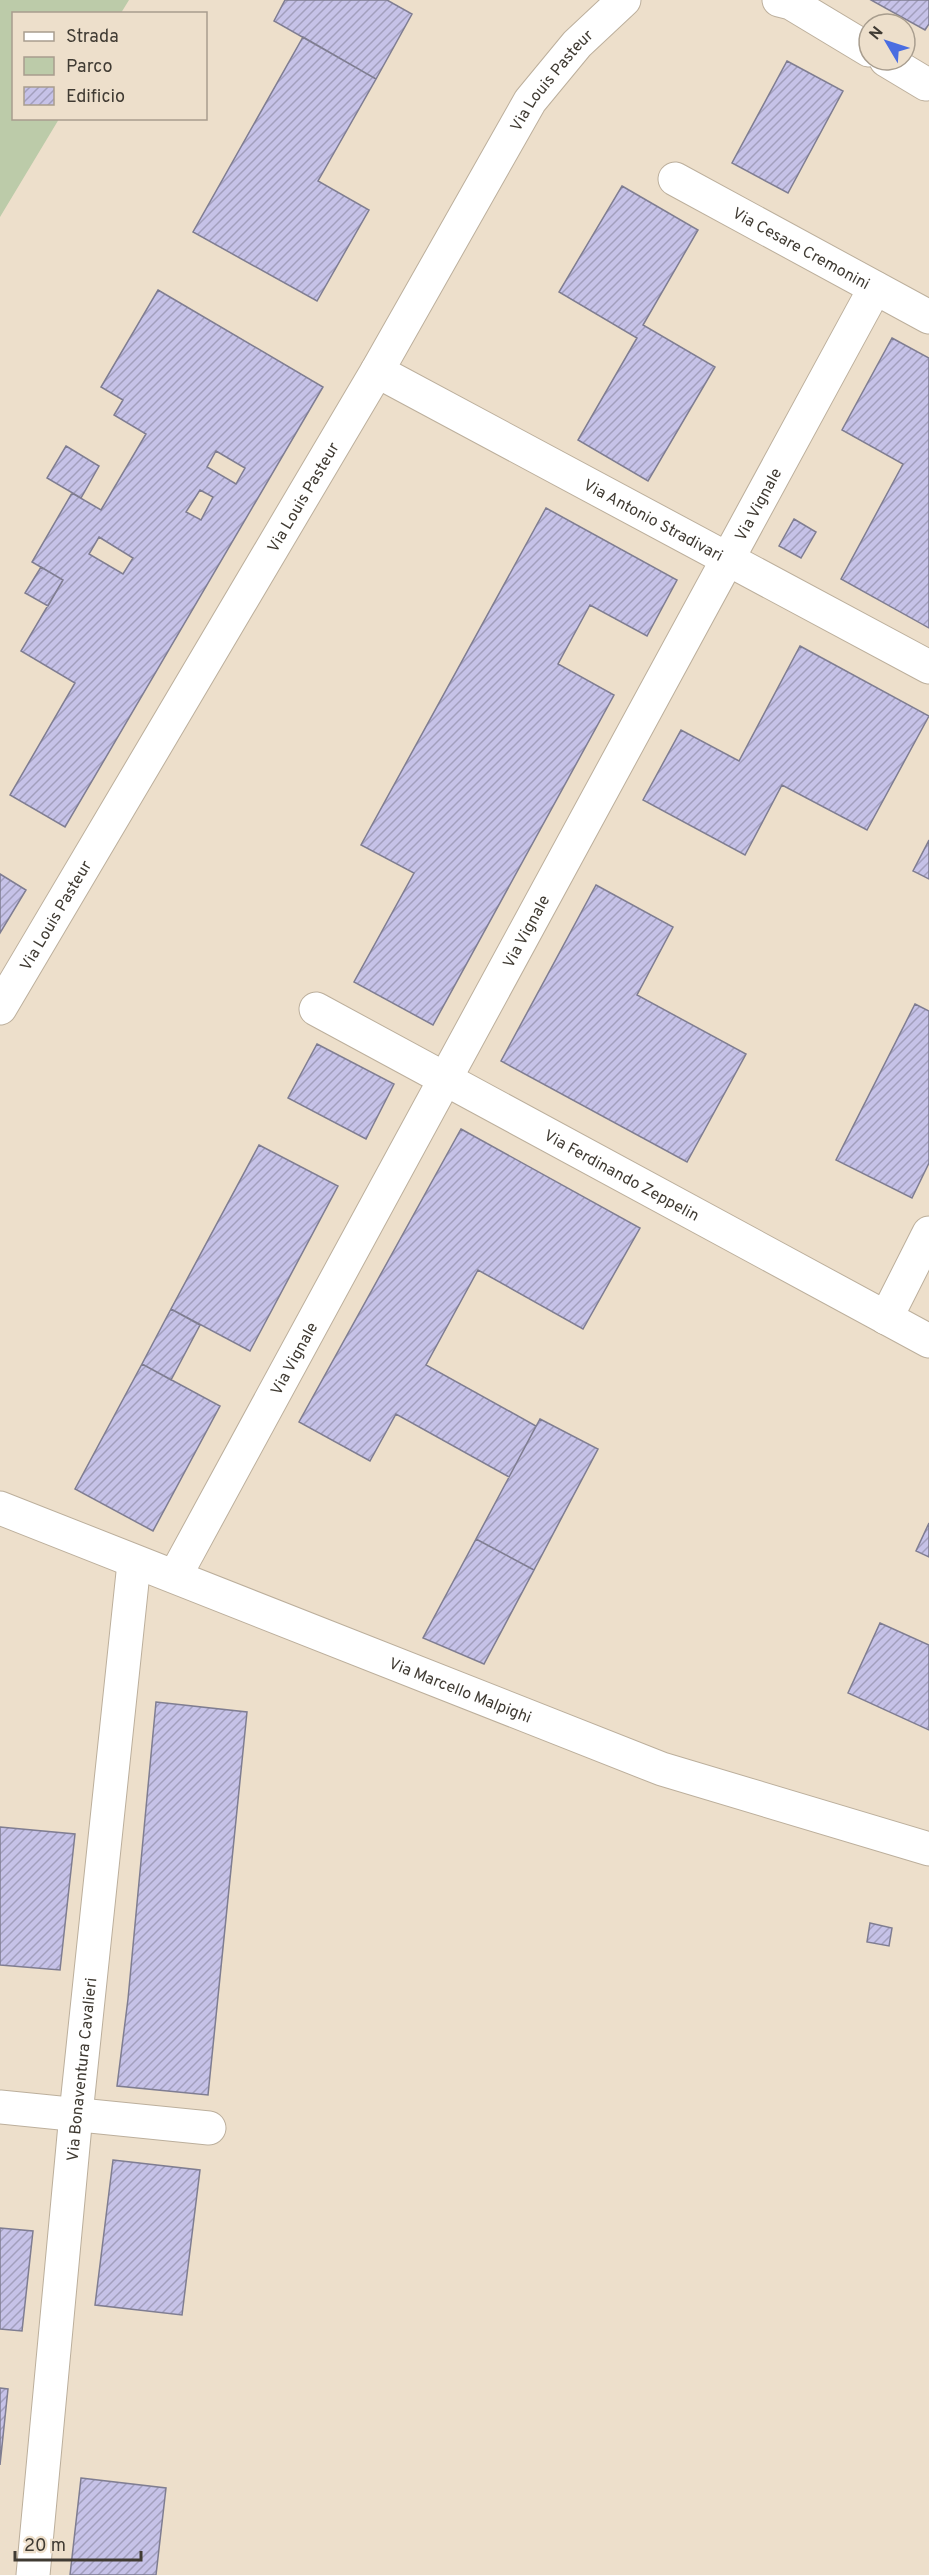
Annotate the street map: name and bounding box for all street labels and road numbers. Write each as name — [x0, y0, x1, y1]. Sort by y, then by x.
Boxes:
street label: Via Louis Pasteur — [507, 26, 598, 135]
street label: Via Cesare Cremonini — [728, 204, 873, 295]
street label: Via Louis Pasteur — [264, 439, 345, 556]
street label: Via Vignale — [731, 465, 787, 545]
street label: Via Antonio Stradivari — [580, 476, 726, 567]
street label: Via Louis Pasteur — [16, 857, 97, 975]
street label: Via Vignale — [499, 892, 555, 972]
street label: Via Ferdinando Zeppelin — [540, 1126, 702, 1227]
street label: Via Vignale — [267, 1319, 323, 1399]
street label: Via Marcello Malpighi — [386, 1654, 534, 1729]
street label: Via Bonaventura Cavalieri — [64, 1977, 102, 2162]

